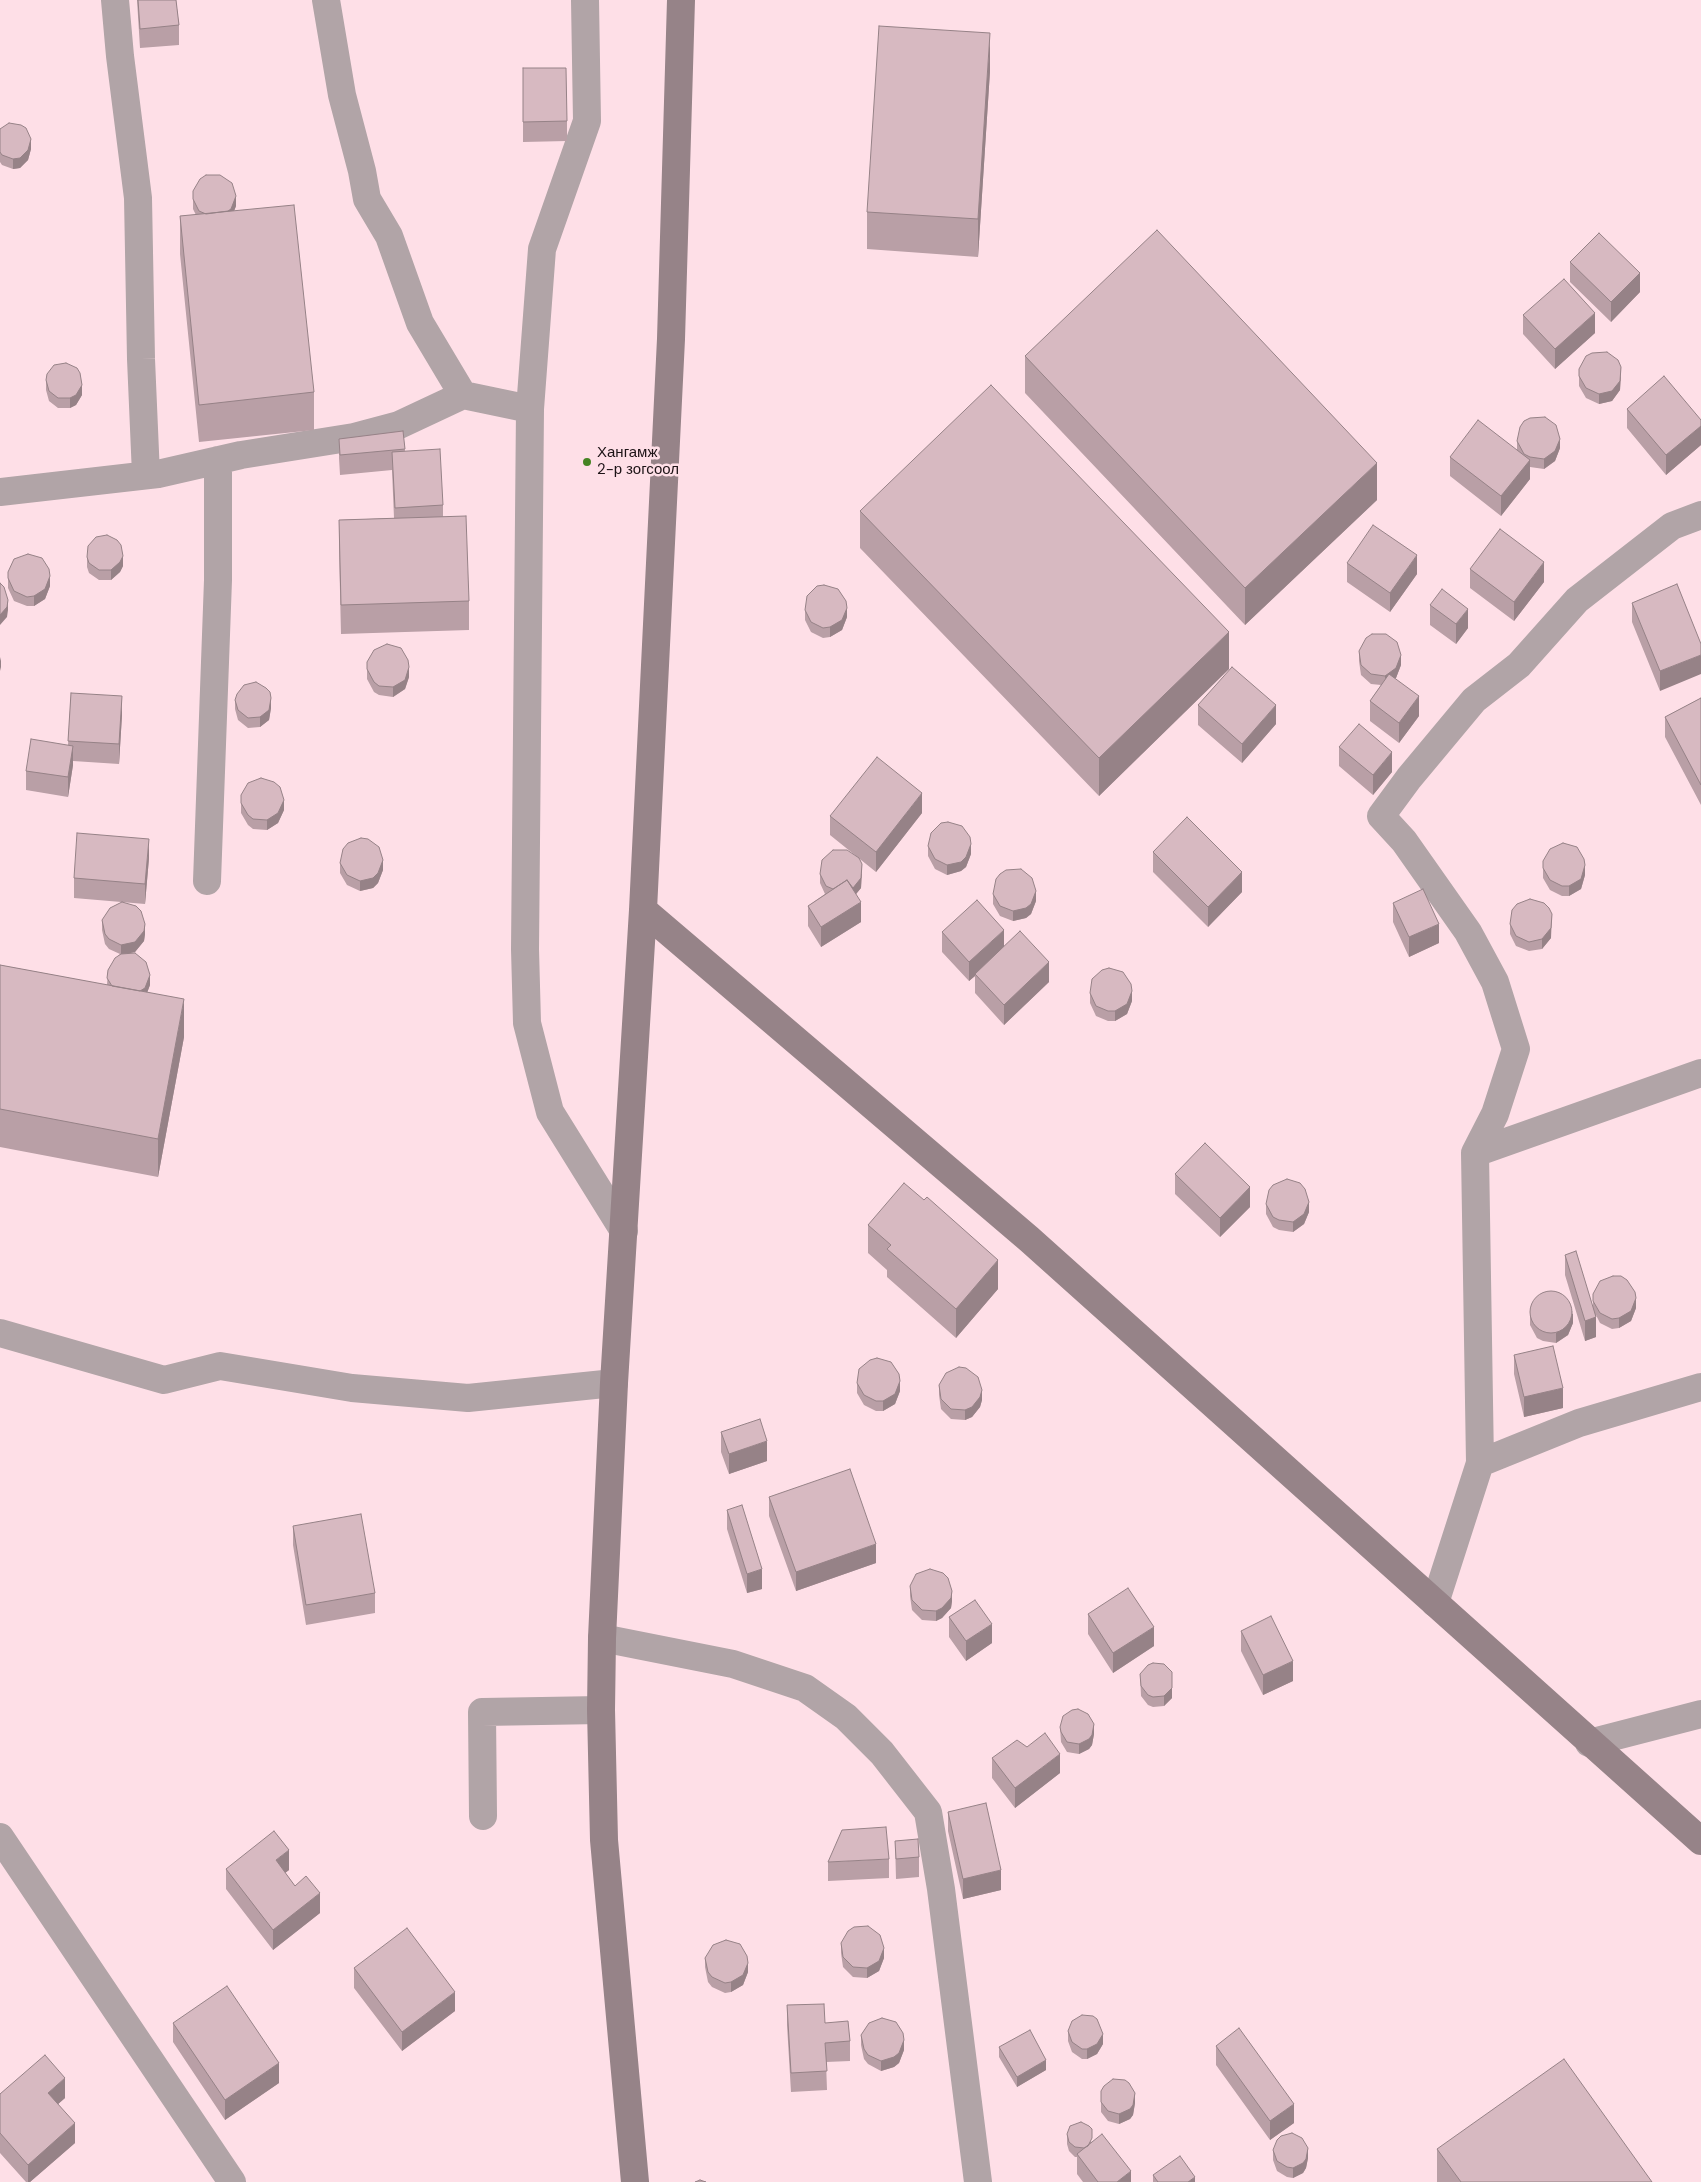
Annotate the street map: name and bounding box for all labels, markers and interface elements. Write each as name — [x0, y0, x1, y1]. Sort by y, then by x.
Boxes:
place label: Хангамж 2-р зогсоол — [597, 444, 679, 479]
marker: Хангамж 2-р зогсоол — [581, 456, 593, 468]

